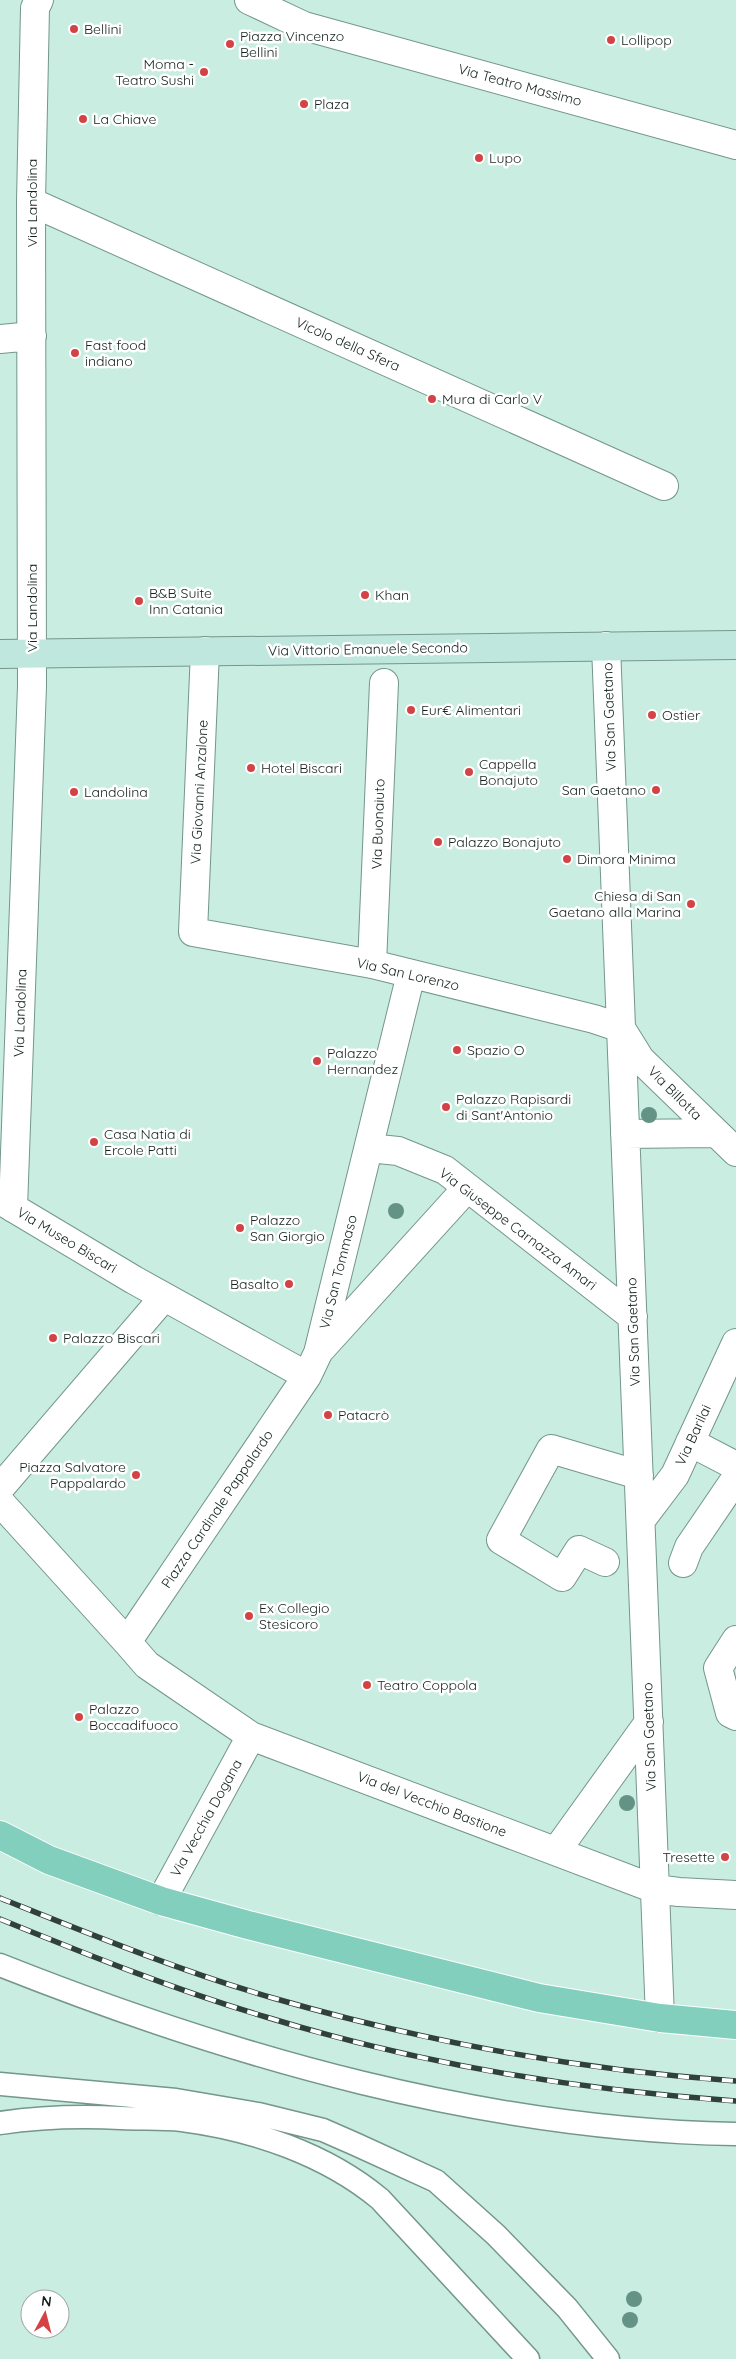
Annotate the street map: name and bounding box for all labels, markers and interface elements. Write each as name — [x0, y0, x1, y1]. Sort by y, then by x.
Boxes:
place label: Bellini — [84, 20, 122, 38]
marker: Bellini — [68, 23, 80, 35]
place label: Piazza Vincenzo Bellini — [240, 27, 344, 61]
place label: Lollipop — [621, 31, 672, 49]
marker: Lollipop — [605, 34, 617, 46]
marker: Piazza Vincenzo Bellini — [224, 38, 236, 50]
place label: Moma - Teatro Sushi — [115, 55, 194, 89]
street label: Via Teatro Massimo — [456, 60, 584, 110]
marker: Moma - Teatro Sushi — [198, 66, 210, 78]
place label: Plaza — [314, 95, 349, 113]
marker: Plaza — [298, 98, 310, 110]
place label: La Chiave — [93, 110, 156, 128]
marker: La Chiave — [77, 113, 89, 125]
place label: Lupo — [489, 149, 521, 167]
marker: Lupo — [473, 152, 485, 164]
street label: Via Landolina — [23, 159, 41, 247]
street label: Vicolo della Sfera — [293, 313, 403, 375]
place label: Fast food indiano — [85, 336, 146, 370]
marker: Fast food indiano — [69, 347, 81, 359]
place label: Mura di Carlo V — [442, 390, 542, 408]
marker: Mura di Carlo V — [426, 393, 438, 405]
street label: Via Landolina — [23, 564, 41, 652]
place label: B&B Suite Inn Catania — [149, 584, 223, 618]
place label: Khan — [375, 586, 409, 604]
marker: Khan — [359, 589, 371, 601]
marker: B&B Suite Inn Catania — [133, 595, 145, 607]
street label: Via Vittorio Emanuele Secondo — [268, 638, 468, 660]
street label: Via San Gaetano — [598, 662, 620, 772]
place label: Eur€ Alimentari — [421, 701, 521, 719]
marker: Eur€ Alimentari — [405, 704, 417, 716]
place label: Ostier — [662, 706, 701, 724]
marker: Ostier — [646, 709, 658, 721]
street label: Via Giovanni Anzalone — [186, 719, 212, 865]
place label: Cappella Bonajuto — [479, 755, 538, 789]
place label: Hotel Biscari — [261, 759, 342, 777]
marker: Hotel Biscari — [245, 762, 257, 774]
marker: Cappella Bonajuto — [463, 766, 475, 778]
street label: Via Buonaiuto — [367, 778, 389, 870]
place label: San Gaetano — [562, 781, 646, 799]
place label: Landolina — [84, 783, 148, 801]
marker: San Gaetano — [650, 784, 662, 796]
marker: Landolina — [68, 786, 80, 798]
place label: Palazzo Bonajuto — [448, 833, 561, 851]
marker: Palazzo Bonajuto — [432, 836, 444, 848]
place label: Dimora Minima — [577, 850, 676, 868]
marker: Dimora Minima — [561, 853, 573, 865]
place label: Chiesa di San Gaetano alla Marina — [549, 887, 681, 921]
marker: Chiesa di San Gaetano alla Marina — [685, 898, 697, 910]
street label: Via San Lorenzo — [355, 953, 461, 995]
street label: Via Landolina — [9, 969, 31, 1057]
place label: Spazio O — [467, 1041, 525, 1059]
place label: Palazzo Hernandez — [327, 1044, 398, 1078]
marker: Spazio O — [451, 1044, 463, 1056]
marker: Palazzo Hernandez — [311, 1055, 323, 1067]
street label: Via Billotta — [644, 1062, 706, 1124]
place label: Palazzo Rapisardi di Sant'Antonio — [456, 1090, 571, 1124]
marker: Palazzo Rapisardi di Sant'Antonio — [440, 1101, 452, 1113]
place label: Casa Natia di Ercole Patti — [104, 1125, 191, 1159]
marker: Casa Natia di Ercole Patti — [88, 1136, 100, 1148]
street label: Via Giuseppe Carnazza Amari — [436, 1164, 600, 1294]
street label: Via Museo Biscari — [14, 1203, 120, 1277]
place label: Palazzo San Giorgio — [250, 1211, 325, 1245]
street label: Via San Tommaso — [315, 1213, 361, 1331]
marker: Palazzo San Giorgio — [234, 1222, 246, 1234]
place label: Basalto — [230, 1275, 279, 1293]
street label: Via San Gaetano — [622, 1277, 644, 1387]
marker: Basalto — [283, 1278, 295, 1290]
place label: Palazzo Biscari — [63, 1329, 160, 1347]
marker: Palazzo Biscari — [47, 1332, 59, 1344]
street label: Via Barilai — [671, 1402, 715, 1468]
place label: Patacrò — [338, 1406, 389, 1424]
marker: Patacrò — [322, 1409, 334, 1421]
street label: Piazza Cardinale Pappalardo — [157, 1426, 277, 1592]
place label: Piazza Salvatore Pappalardo — [19, 1458, 126, 1492]
marker: Piazza Salvatore Pappalardo — [130, 1469, 142, 1481]
place label: Ex Collegio Stesicoro — [259, 1599, 329, 1633]
marker: Ex Collegio Stesicoro — [243, 1610, 255, 1622]
place label: Teatro Coppola — [377, 1676, 477, 1694]
marker: Teatro Coppola — [361, 1679, 373, 1691]
street label: Via San Gaetano — [638, 1682, 660, 1792]
place label: Palazzo Boccadifuoco — [89, 1700, 178, 1734]
marker: Palazzo Boccadifuoco — [73, 1711, 85, 1723]
street label: Via Vecchia Dogana — [166, 1756, 246, 1880]
street label: Via del Vecchio Bastione — [355, 1767, 510, 1841]
place label: Tresette — [663, 1848, 715, 1866]
marker: Tresette — [719, 1851, 731, 1863]
north arrow — [20, 2289, 70, 2339]
text: N — [40, 2292, 53, 2311]

